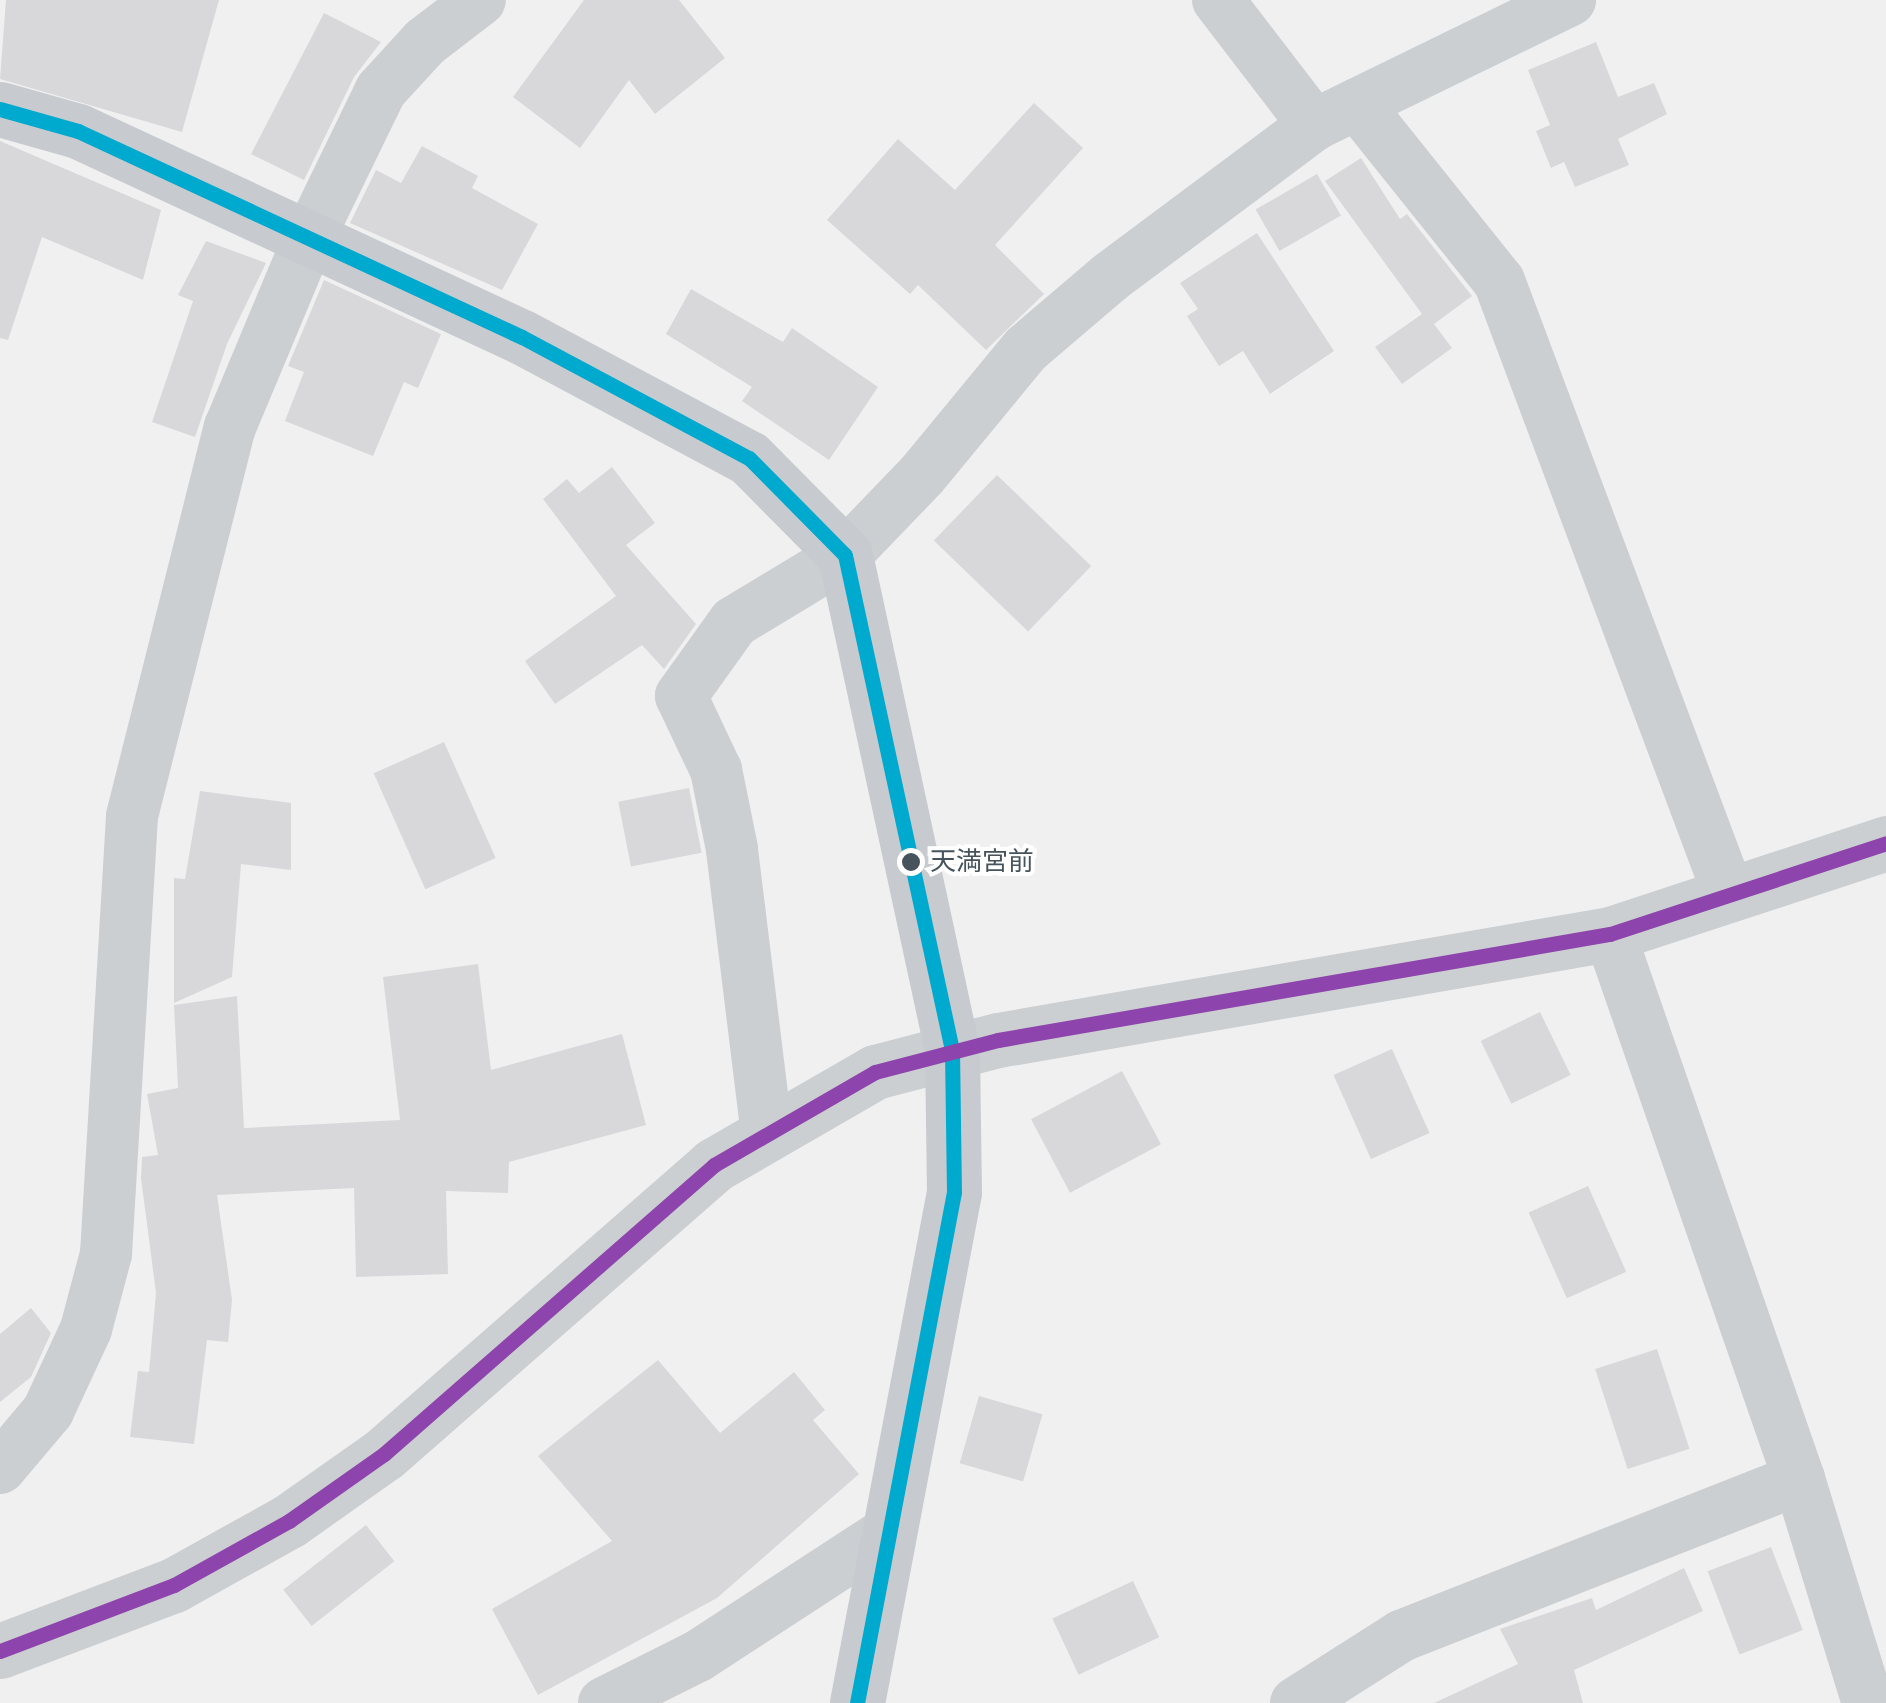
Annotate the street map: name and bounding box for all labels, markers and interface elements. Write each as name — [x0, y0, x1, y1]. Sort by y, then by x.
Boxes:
place label: 天満宮前 — [930, 846, 1034, 878]
marker: 天満宮前 — [901, 852, 921, 872]

